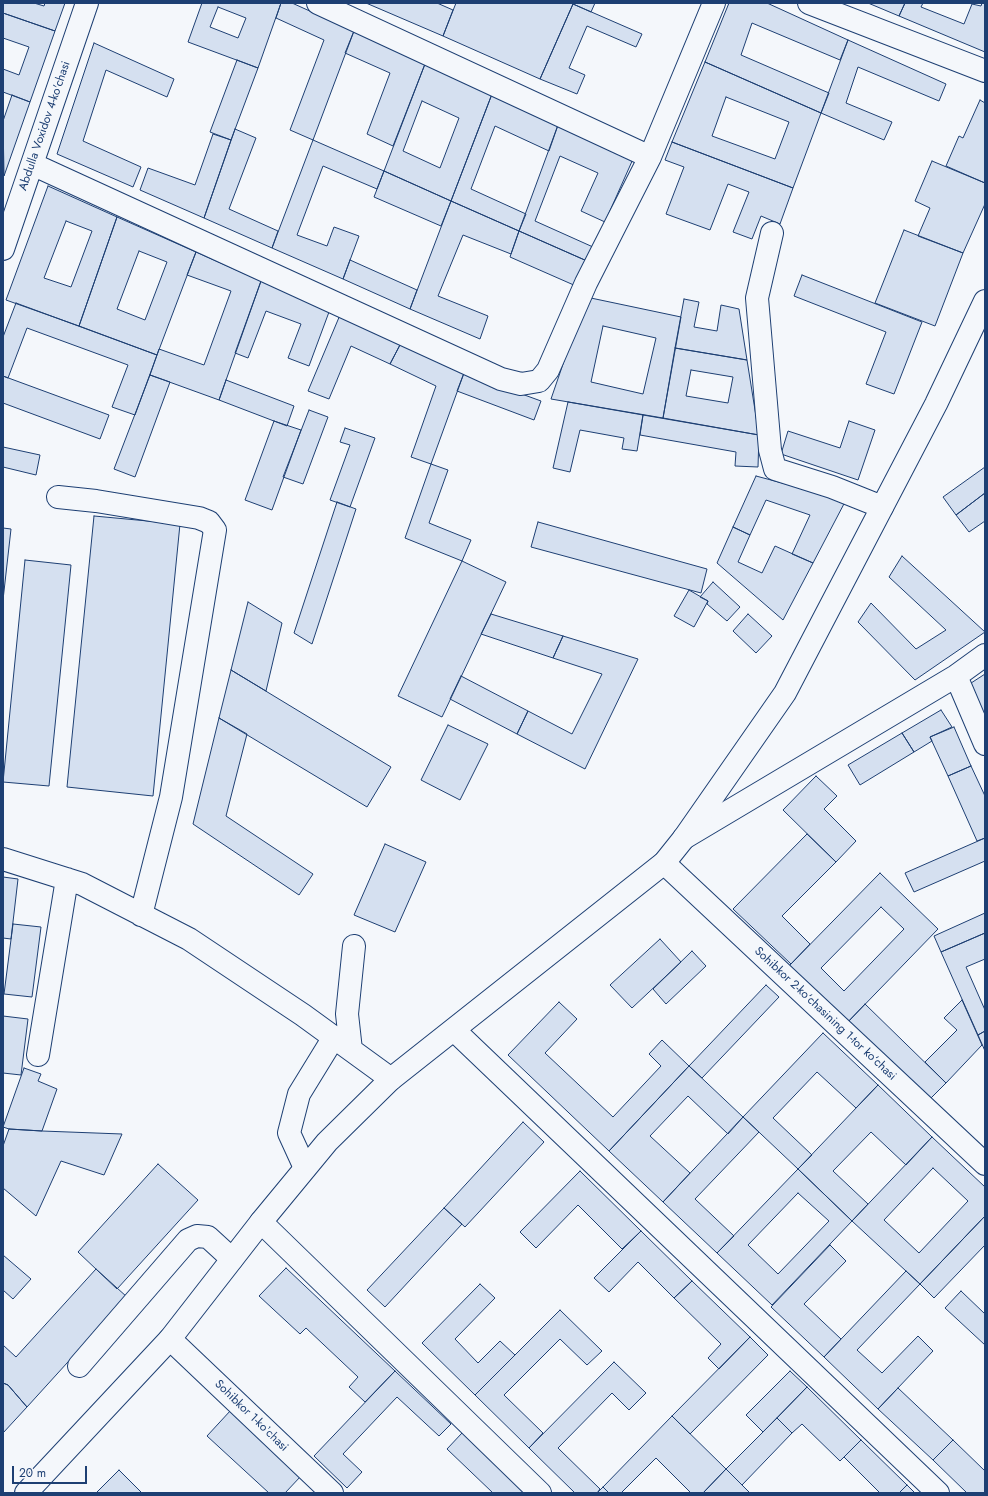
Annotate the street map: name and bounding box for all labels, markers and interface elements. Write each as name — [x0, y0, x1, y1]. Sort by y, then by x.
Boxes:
street label: Abdulla Voxidov 4-ko'chasi — [16, 59, 74, 193]
street label: Sohibkor 2-ko‘chasining 1-tor ko‘chasi — [751, 944, 899, 1084]
street label: Sohibkor 1-koʼchasi — [211, 1377, 291, 1455]
scale bar — [14, 1458, 89, 1484]
text: 20 m — [19, 1464, 46, 1482]

